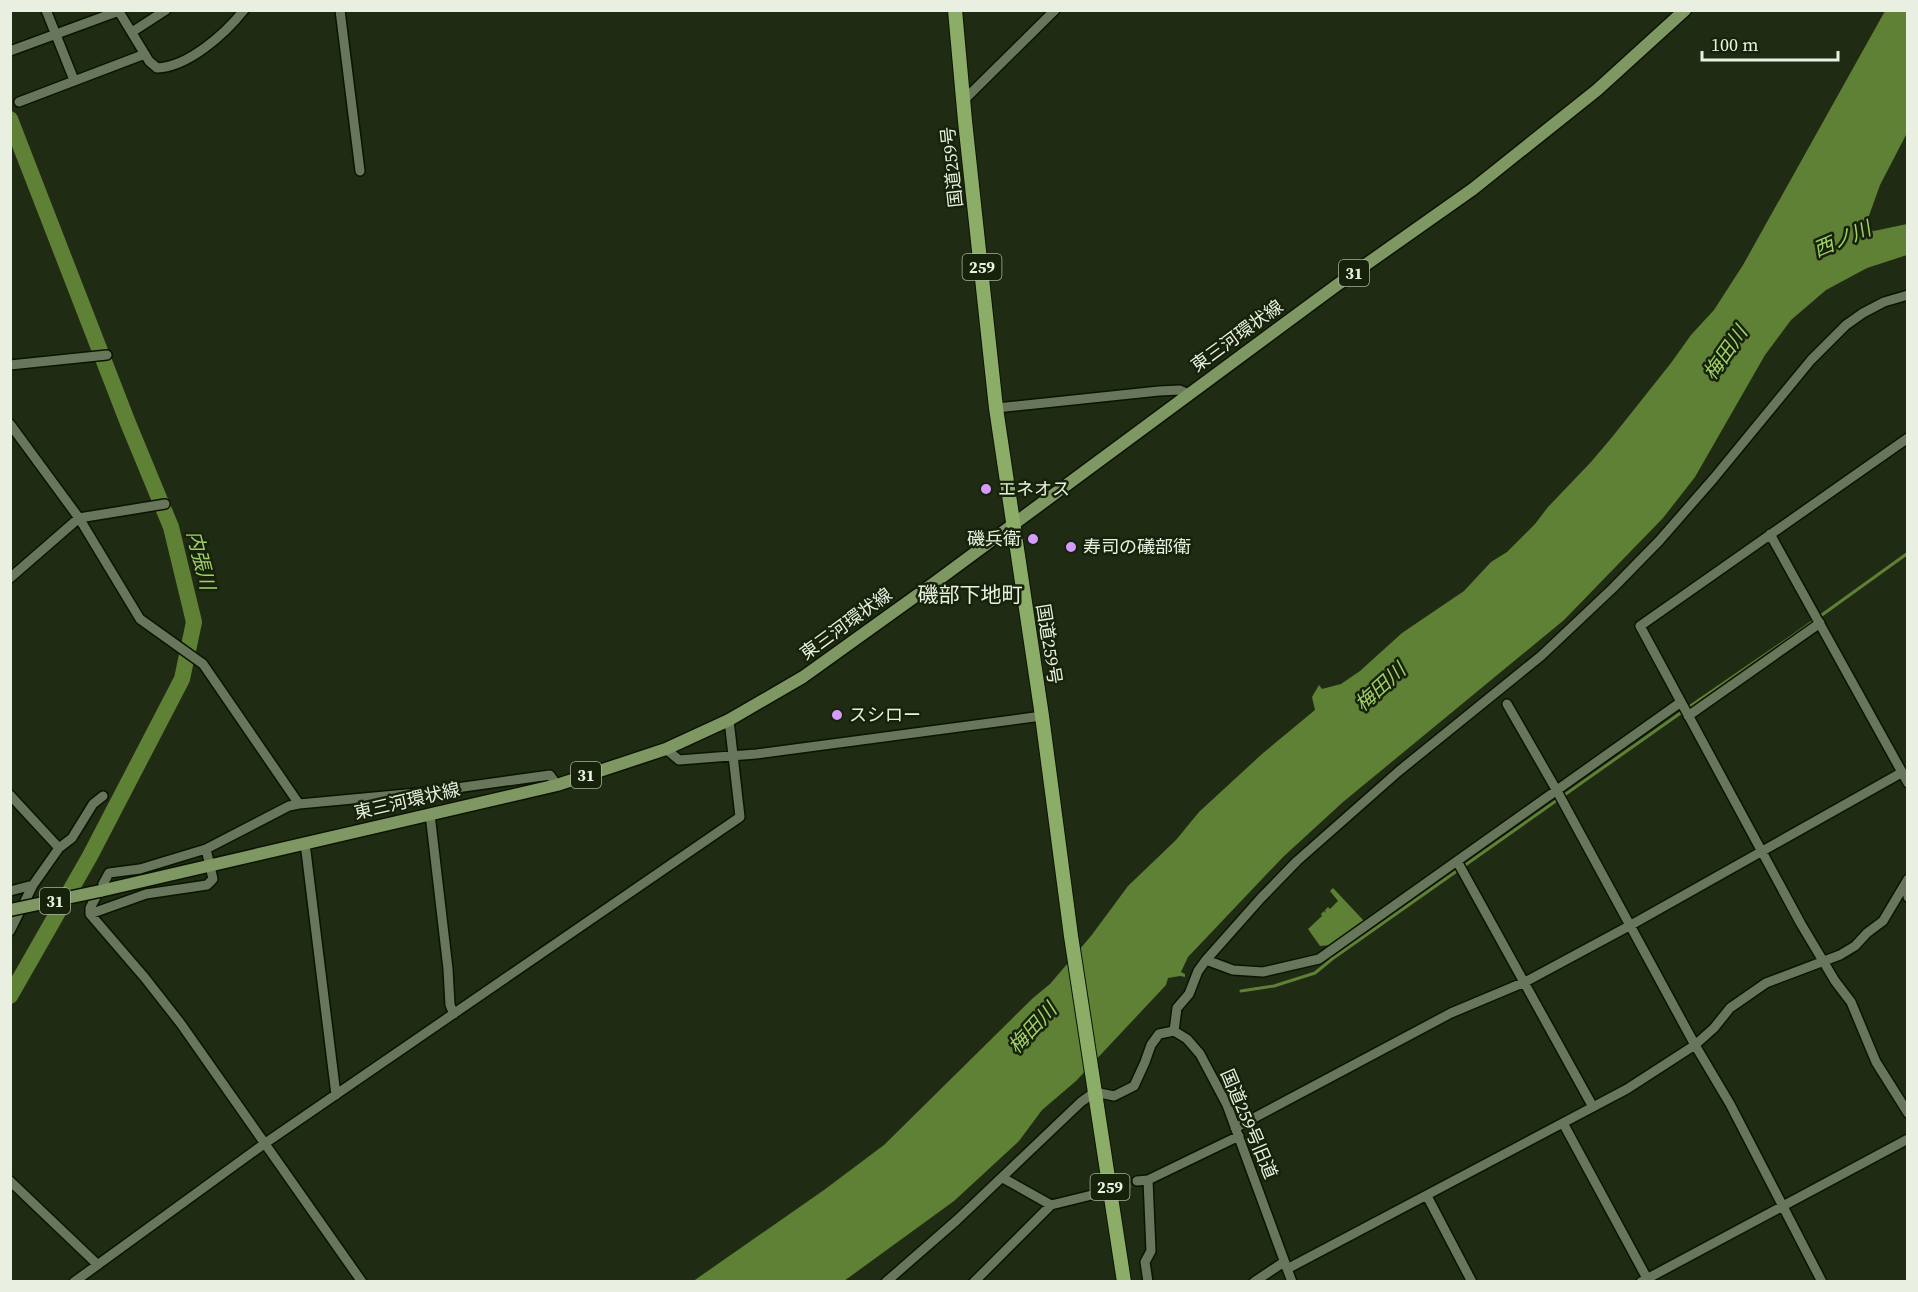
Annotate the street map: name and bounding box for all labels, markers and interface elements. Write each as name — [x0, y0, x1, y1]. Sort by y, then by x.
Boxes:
scale bar — [1702, 24, 1838, 62]
text: 100 m — [1711, 32, 1758, 57]
street label: 国道259号 — [935, 125, 968, 209]
water label: 西ノ川 — [1809, 214, 1877, 264]
road number: 259 — [962, 254, 1002, 280]
road number: 31 — [1339, 260, 1369, 286]
street label: 東三河環状線 — [1186, 294, 1288, 377]
water label: 梅田川 — [1696, 319, 1755, 386]
place label: エネオス — [998, 476, 1070, 501]
marker: エネオス — [979, 482, 993, 496]
place label: 磯兵衛 — [967, 526, 1021, 551]
water label: 内張川 — [180, 528, 222, 594]
marker: 磯兵衛 — [1026, 532, 1040, 546]
place label: 寿司の礒部衛 — [1083, 534, 1191, 559]
marker: 寿司の礒部衛 — [1064, 540, 1078, 554]
district label: 磯部下地町 — [918, 580, 1023, 609]
street label: 東三河環状線 — [795, 582, 897, 665]
street label: 国道259号 — [1031, 602, 1068, 686]
water label: 梅田川 — [1348, 655, 1413, 717]
place label: スシロー — [849, 702, 921, 727]
marker: スシロー — [830, 708, 844, 722]
road number: 31 — [571, 762, 601, 788]
street label: 東三河環状線 — [351, 776, 462, 825]
road number: 31 — [40, 888, 70, 914]
water label: 梅田川 — [1001, 995, 1064, 1059]
street label: 国道259号旧道 — [1215, 1065, 1284, 1183]
road number: 259 — [1090, 1174, 1130, 1200]

